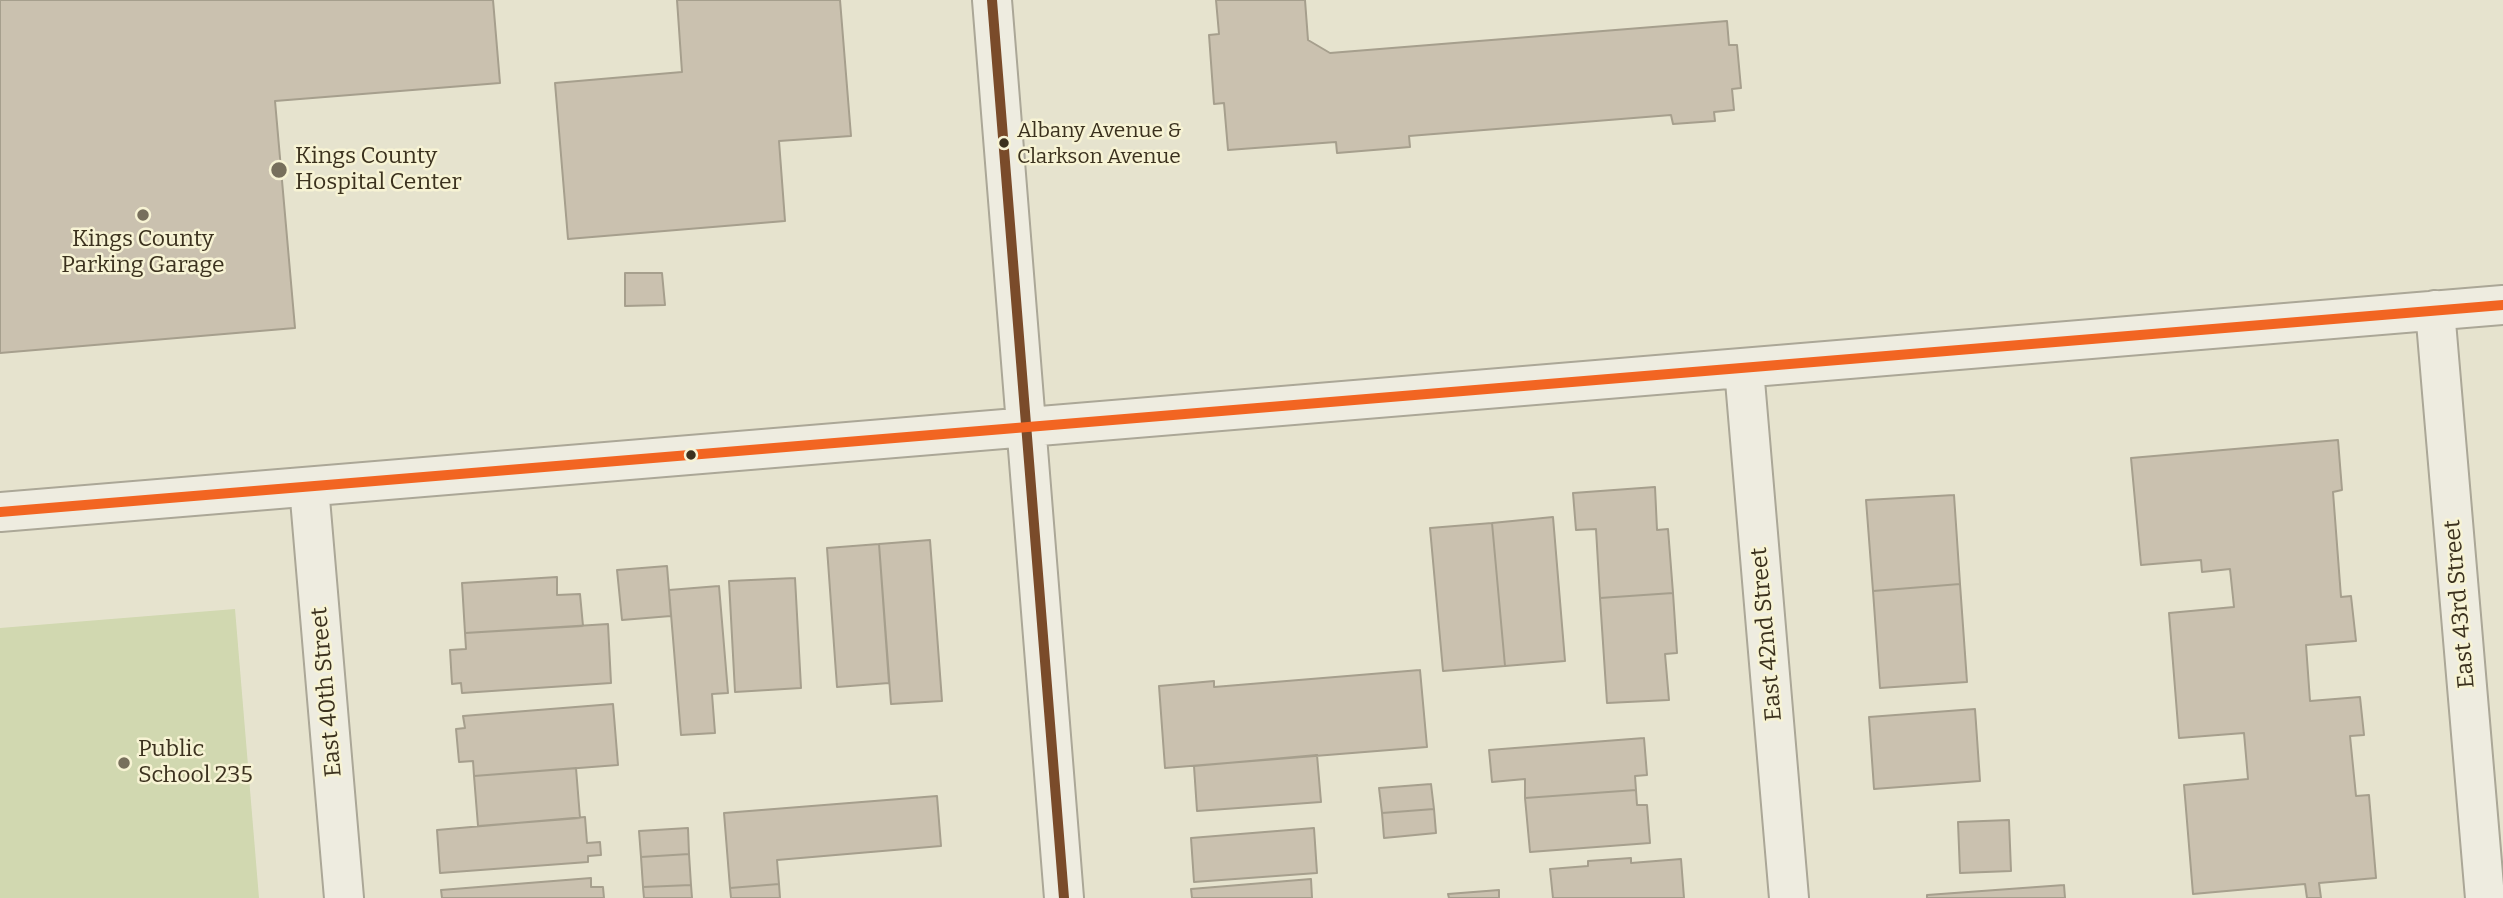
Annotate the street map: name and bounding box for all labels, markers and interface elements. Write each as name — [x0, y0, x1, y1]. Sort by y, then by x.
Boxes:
place label: Albany Avenue & Clarkson Avenue — [1017, 118, 1182, 168]
marker: Albany Avenue & Clarkson Avenue — [997, 136, 1011, 150]
place label: Kings County Hospital Center — [295, 143, 462, 197]
marker: Kings County Hospital Center — [269, 160, 289, 180]
marker: Kings County Parking Garage — [135, 207, 151, 223]
place label: Kings County Parking Garage — [61, 226, 225, 280]
unlabelled marker — [684, 448, 698, 462]
street label: East 43rd Street — [2439, 518, 2481, 690]
street label: East 42nd Street — [1746, 546, 1788, 722]
street label: East 40th Street — [306, 606, 348, 778]
place label: Public School 235 — [138, 736, 253, 790]
marker: Public School 235 — [116, 755, 132, 771]

